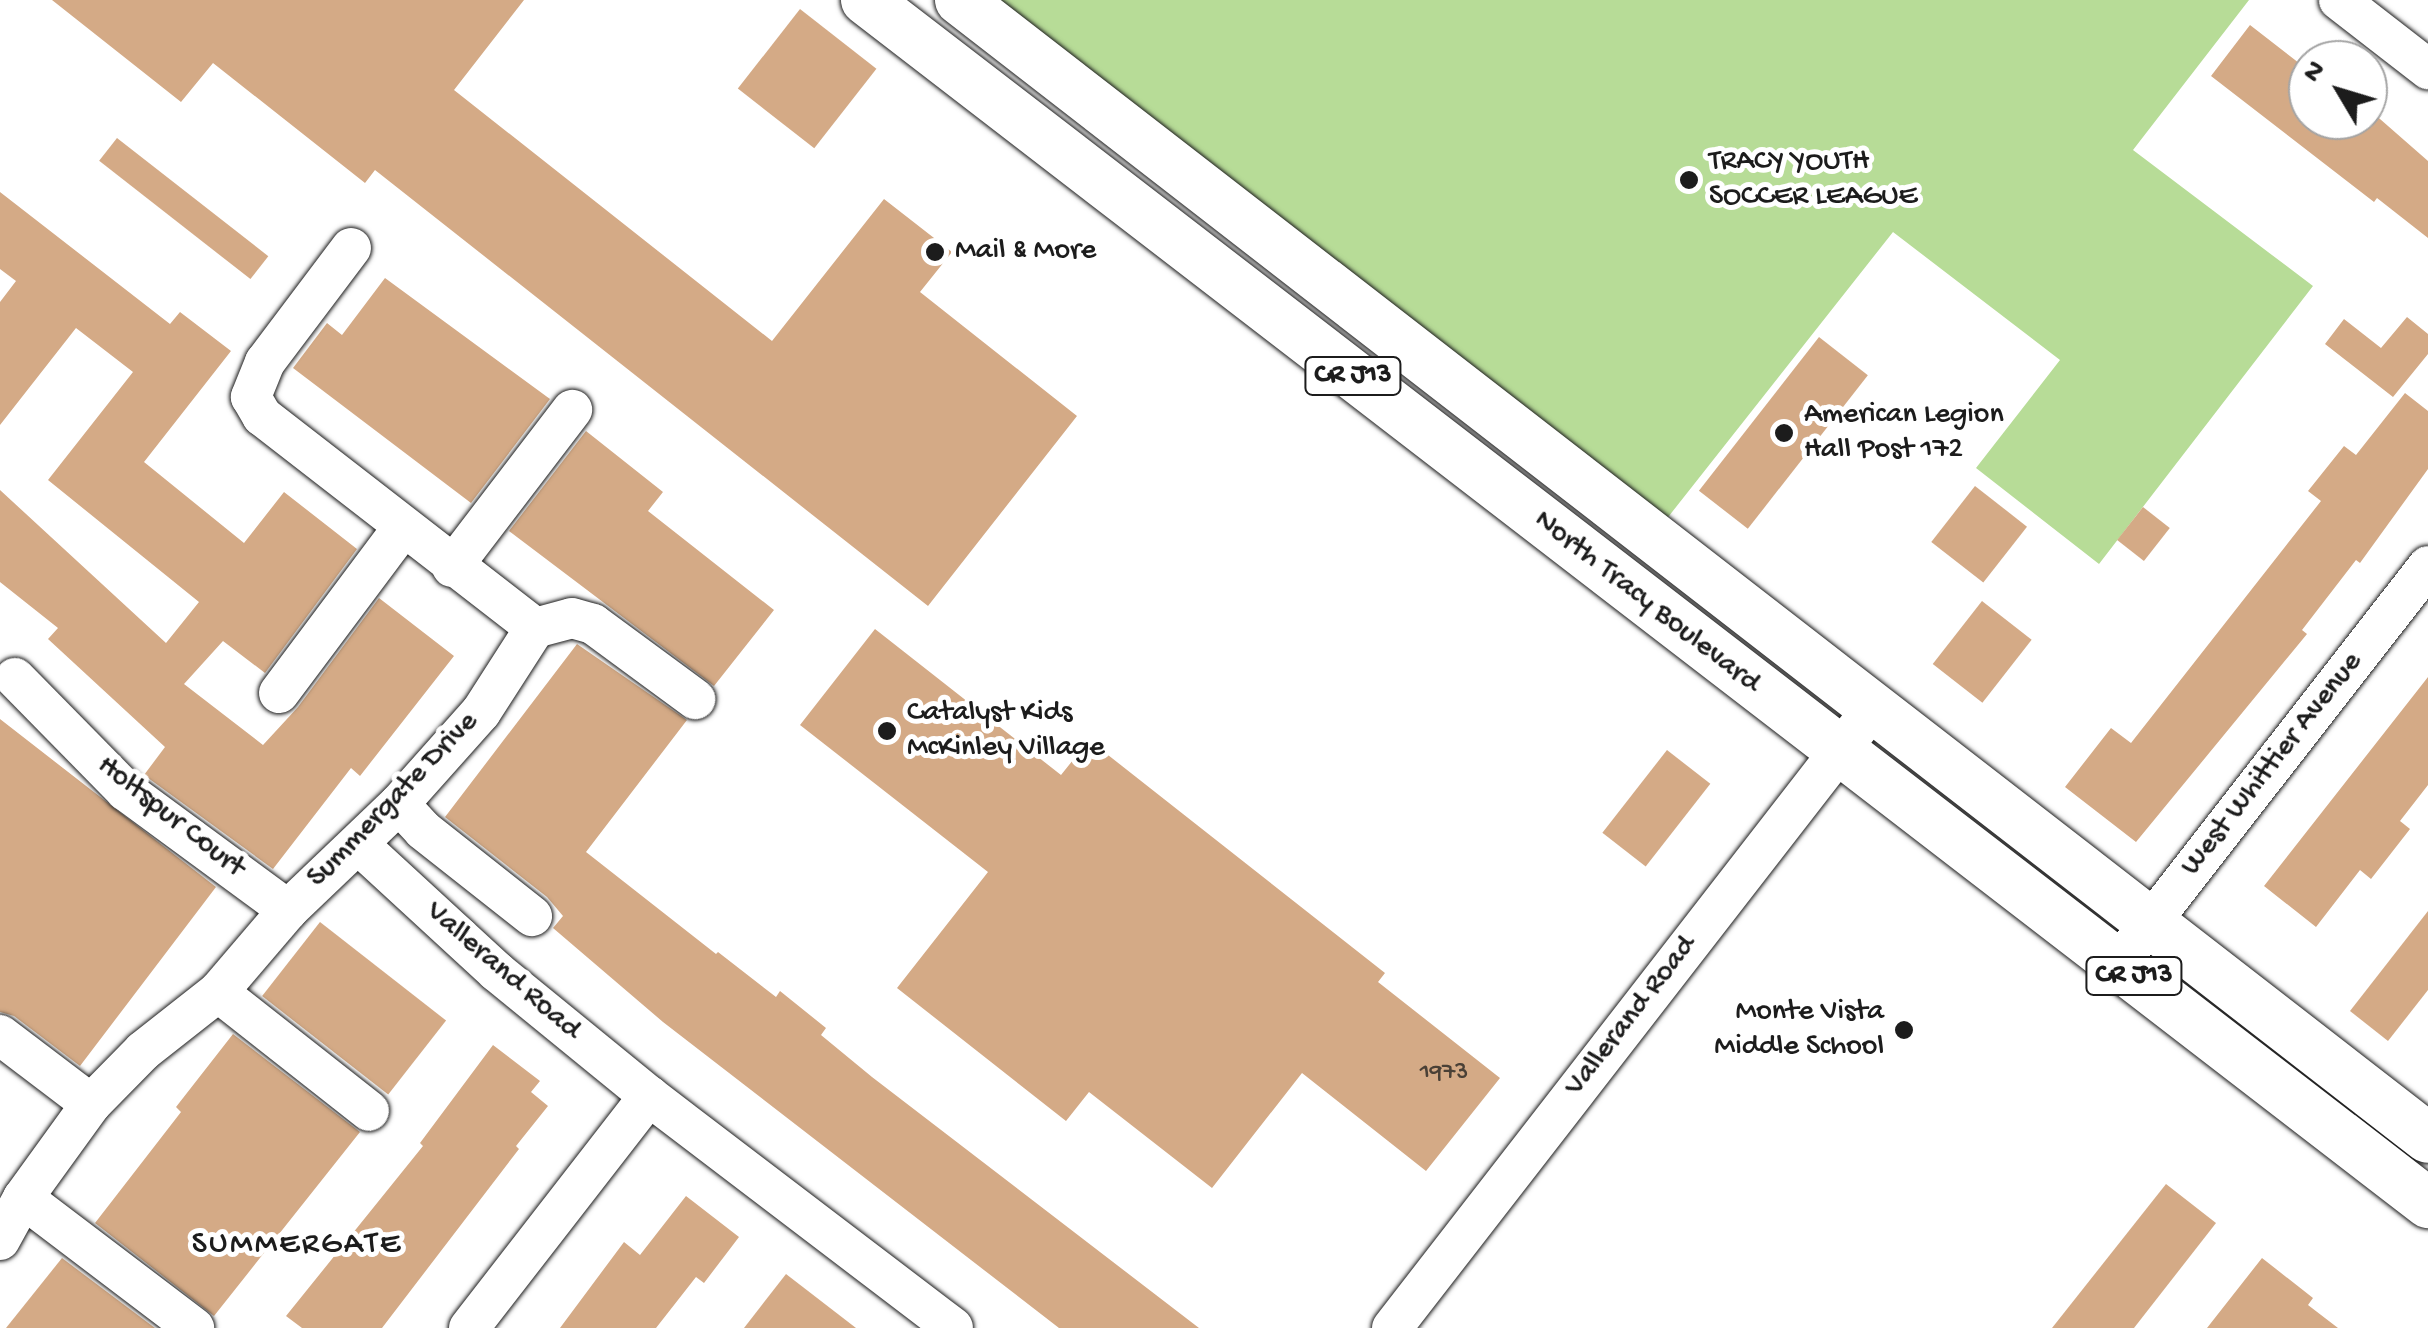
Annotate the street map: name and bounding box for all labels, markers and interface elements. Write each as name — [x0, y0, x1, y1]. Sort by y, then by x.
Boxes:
north arrow — [2288, 40, 2388, 140]
text: N — [2297, 55, 2334, 90]
place label: TRACY YOUTH SOCCER LEAGUE — [1709, 145, 1917, 216]
marker: TRACY YOUTH SOCCER LEAGUE — [1678, 169, 1700, 191]
place label: Mail & More — [955, 234, 1096, 270]
marker: Mail & More — [924, 241, 946, 263]
road number: CR J13 — [1303, 353, 1403, 399]
place label: American Legion Hall Post 172 — [1804, 398, 2004, 468]
marker: American Legion Hall Post 172 — [1773, 422, 1795, 444]
street label: North Tracy Boulevard — [1526, 503, 1766, 703]
street label: West Whittier Avenue — [2174, 646, 2372, 884]
place label: Catalyst Kids McKinley Village — [907, 696, 1105, 766]
street label: Summergate Drive — [301, 706, 487, 896]
marker: Catalyst Kids McKinley Village — [876, 720, 898, 742]
street label: Holtspur Court — [89, 749, 251, 887]
street label: Vallerand Road — [417, 895, 587, 1049]
street label: Vallerand Road — [1558, 930, 1706, 1104]
road number: CR J13 — [2084, 953, 2184, 999]
place label: Monte Vista Middle School — [1714, 995, 1884, 1066]
marker: Monte Vista Middle School — [1893, 1019, 1915, 1041]
house number: 1973 — [1420, 1059, 1468, 1089]
district label: SUMMERGATE — [192, 1226, 402, 1264]

